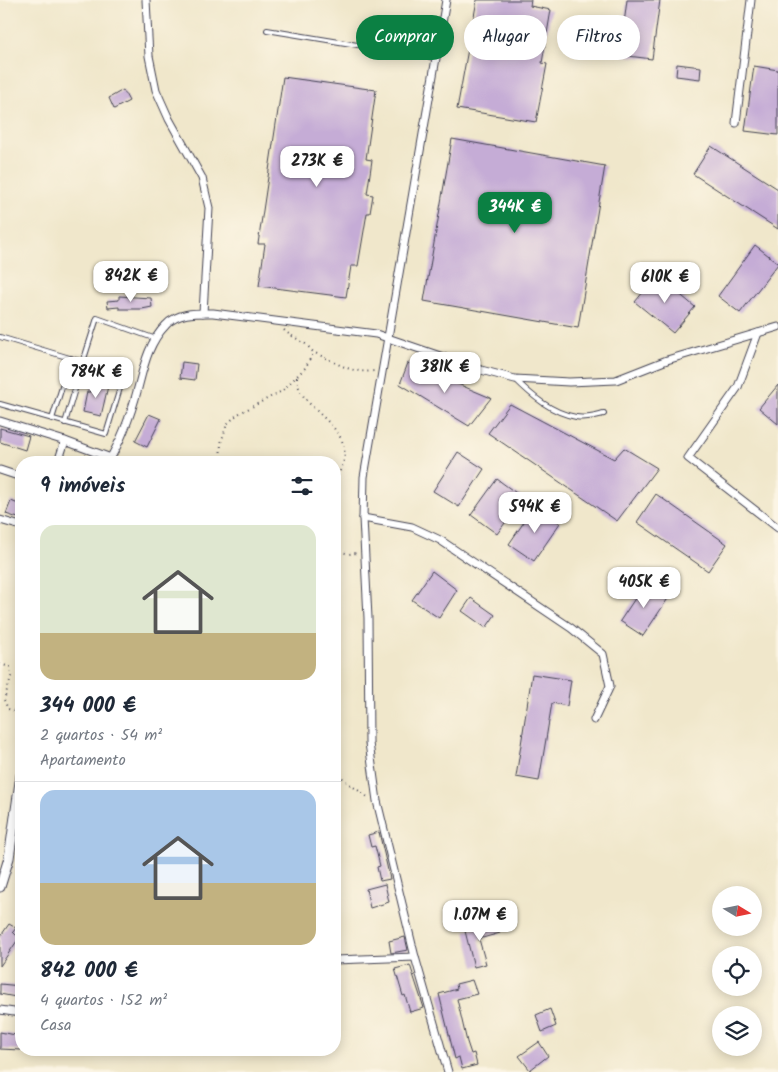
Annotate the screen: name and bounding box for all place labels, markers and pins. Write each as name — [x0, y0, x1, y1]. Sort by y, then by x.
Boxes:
pin: 273K € — [276, 146, 358, 188]
pin: 344K € — [474, 192, 556, 234]
pin: 842K € — [90, 260, 172, 303]
pin: 610K € — [624, 262, 706, 304]
pin: 381K € — [404, 352, 486, 394]
pin: 784K € — [55, 356, 137, 399]
pin: 594K € — [494, 492, 576, 534]
pin: 405K € — [603, 566, 685, 609]
pin: 1.07M € — [434, 900, 526, 942]

